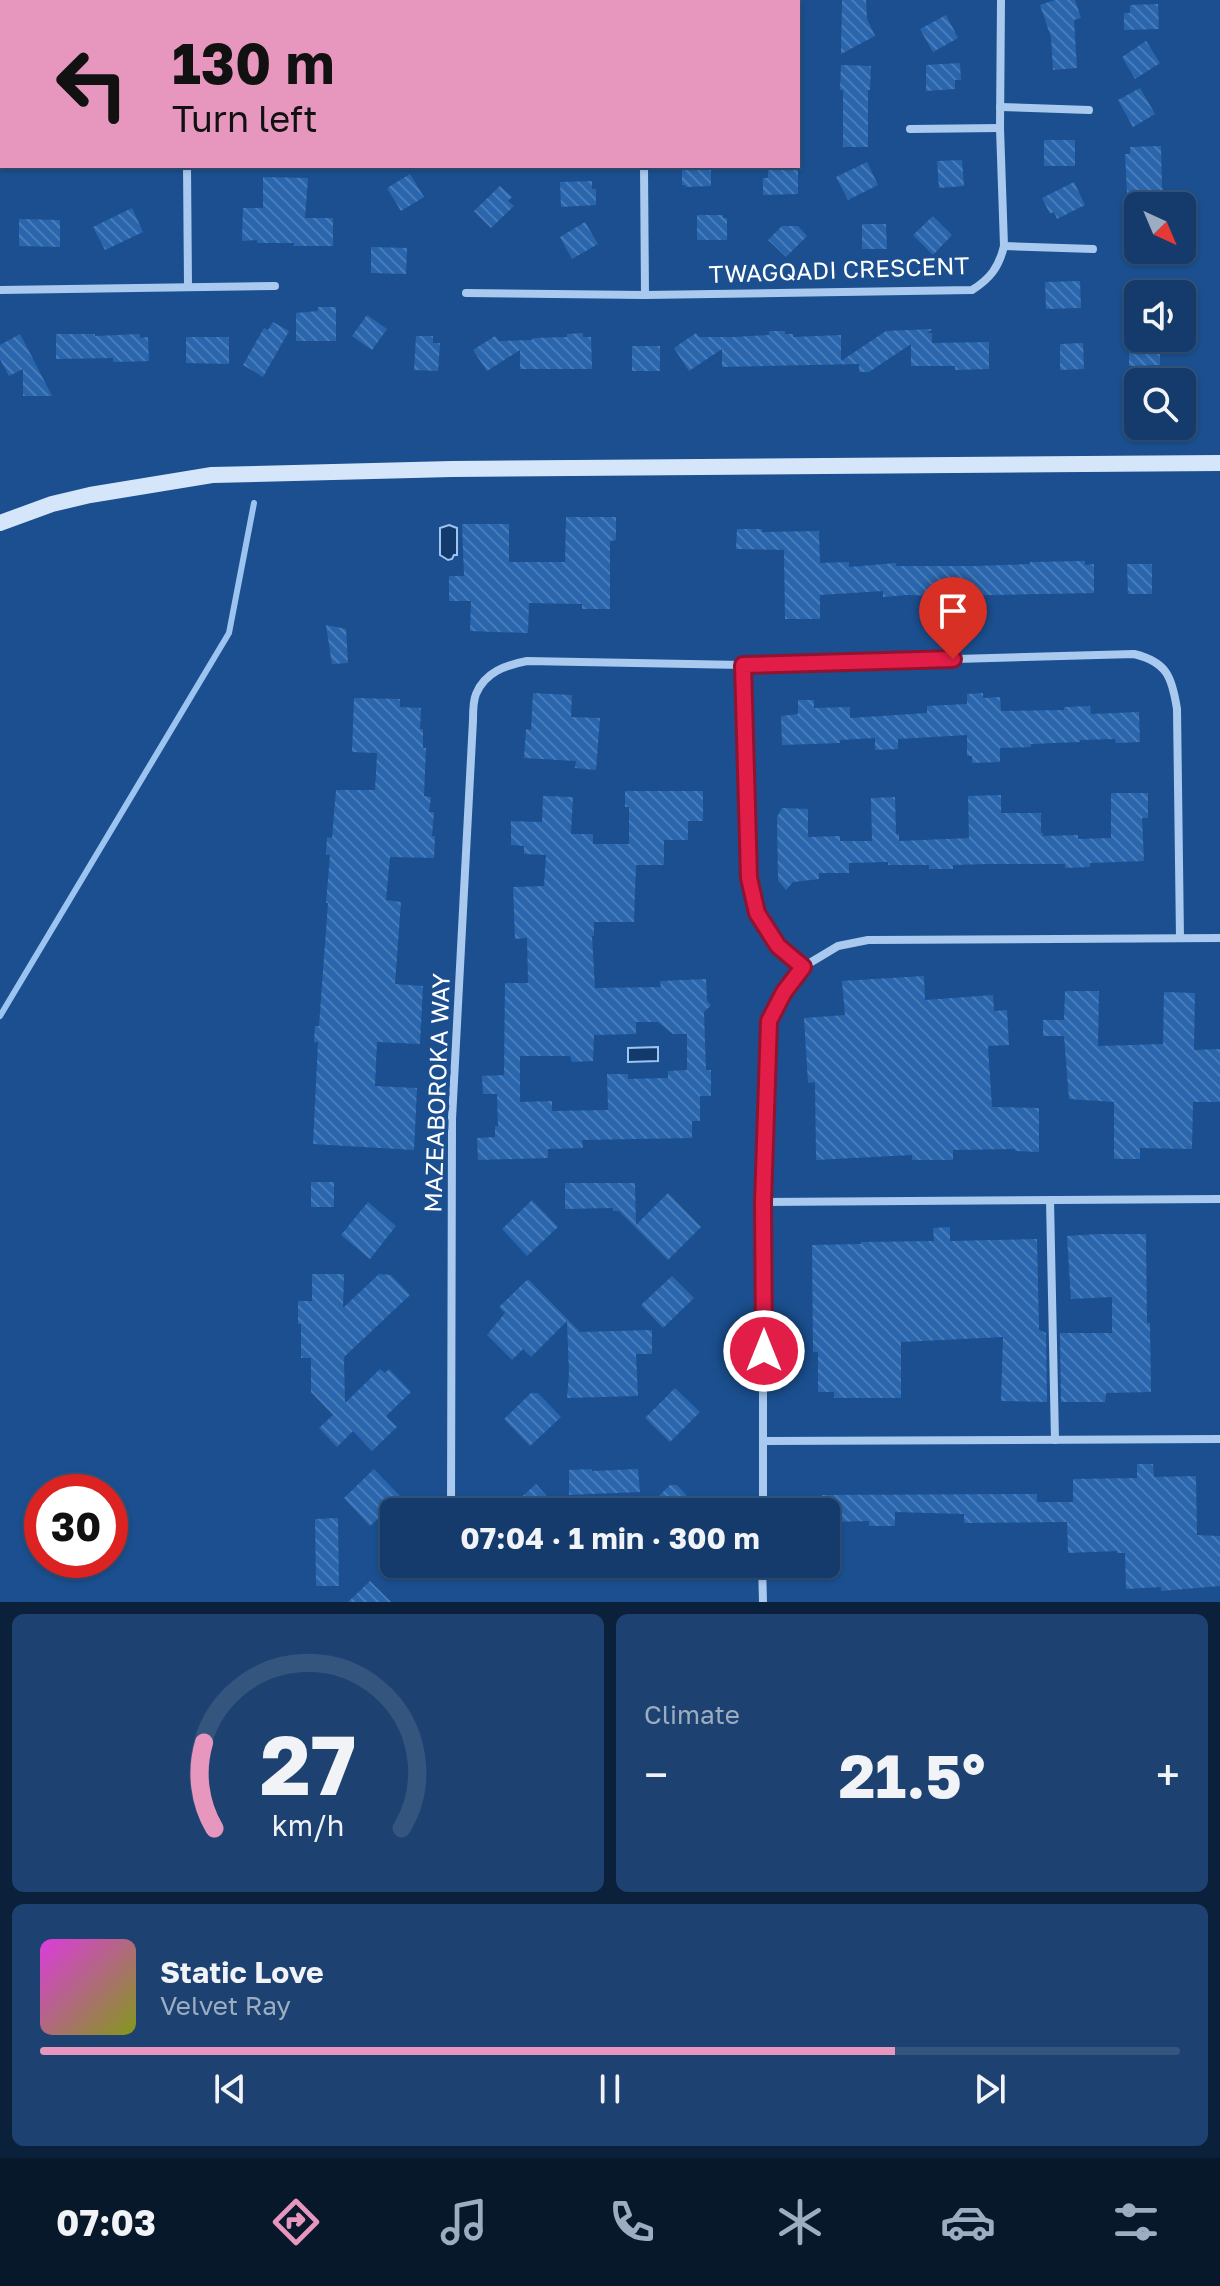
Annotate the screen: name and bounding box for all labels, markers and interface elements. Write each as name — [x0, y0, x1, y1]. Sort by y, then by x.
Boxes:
text: 130 m — [172, 29, 334, 96]
icon: left — [40, 32, 144, 136]
text: Turn left — [172, 97, 318, 140]
north arrow — [1124, 192, 1196, 264]
map controls — [1124, 192, 1196, 440]
street label: TWAGQADI CRESCENT — [708, 250, 970, 288]
button: sound — [1124, 280, 1196, 352]
button: search — [1124, 368, 1196, 440]
pin — [919, 577, 987, 659]
icon: arrive — [931, 589, 975, 633]
street label: MAZEABOROKA WAY — [417, 972, 455, 1213]
position arrow — [722, 1309, 806, 1393]
speed limit sign: 30 — [24, 1474, 128, 1578]
text: 07:04 · 1 min · 300 m — [460, 1520, 760, 1556]
text: Climate — [644, 1699, 740, 1730]
text: 27 — [260, 1713, 356, 1813]
text: 21.5° — [839, 1739, 985, 1811]
text: − — [644, 1748, 668, 1801]
text: + — [1156, 1748, 1180, 1801]
text: km/h — [272, 1808, 344, 1842]
text: Static Love — [160, 1954, 324, 1990]
text: Velvet Ray — [160, 1990, 291, 2021]
icon: previous — [208, 2067, 252, 2111]
icon: pause — [588, 2067, 632, 2111]
icon: next — [968, 2067, 1012, 2111]
icon: directions — [268, 2194, 324, 2250]
icon: music — [436, 2194, 492, 2250]
icon: phone — [604, 2194, 660, 2250]
icon: climate — [772, 2194, 828, 2250]
icon: car — [940, 2194, 996, 2250]
icon: filters — [1108, 2194, 1164, 2250]
text: 07:03 — [56, 2201, 156, 2244]

